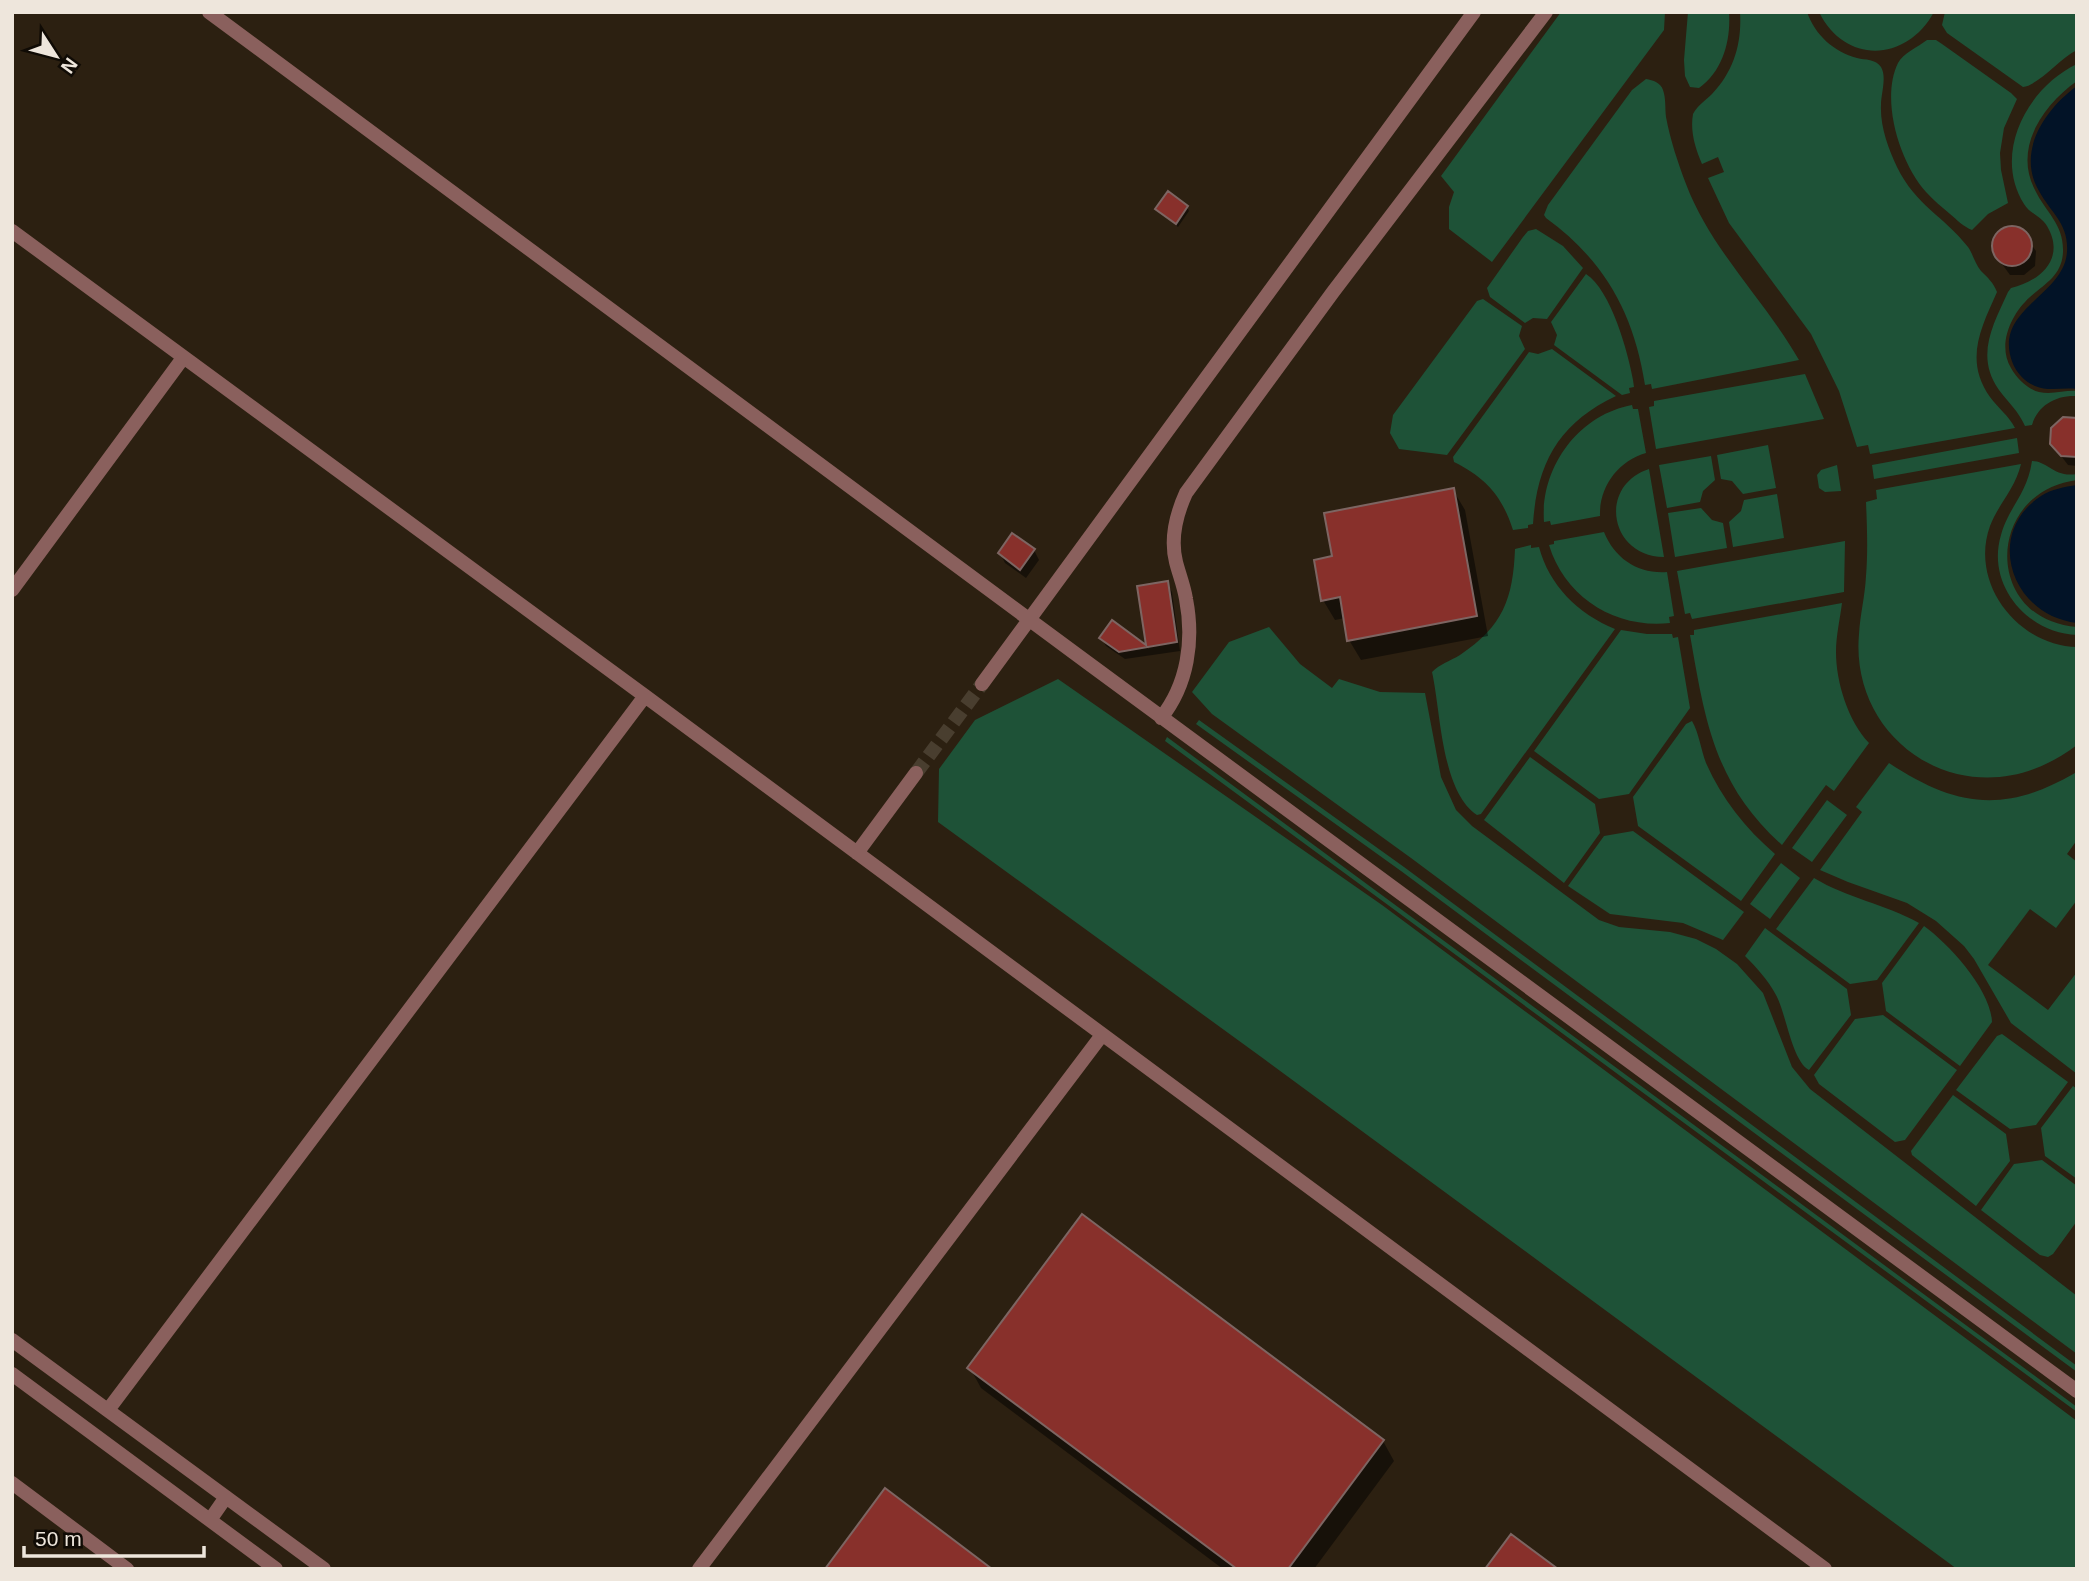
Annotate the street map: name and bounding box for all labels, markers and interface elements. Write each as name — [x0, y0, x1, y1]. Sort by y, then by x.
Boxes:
north arrow — [21, 21, 91, 91]
text: N — [57, 54, 82, 77]
scale bar — [24, 1514, 205, 1558]
text: 50 m — [35, 1527, 82, 1550]

